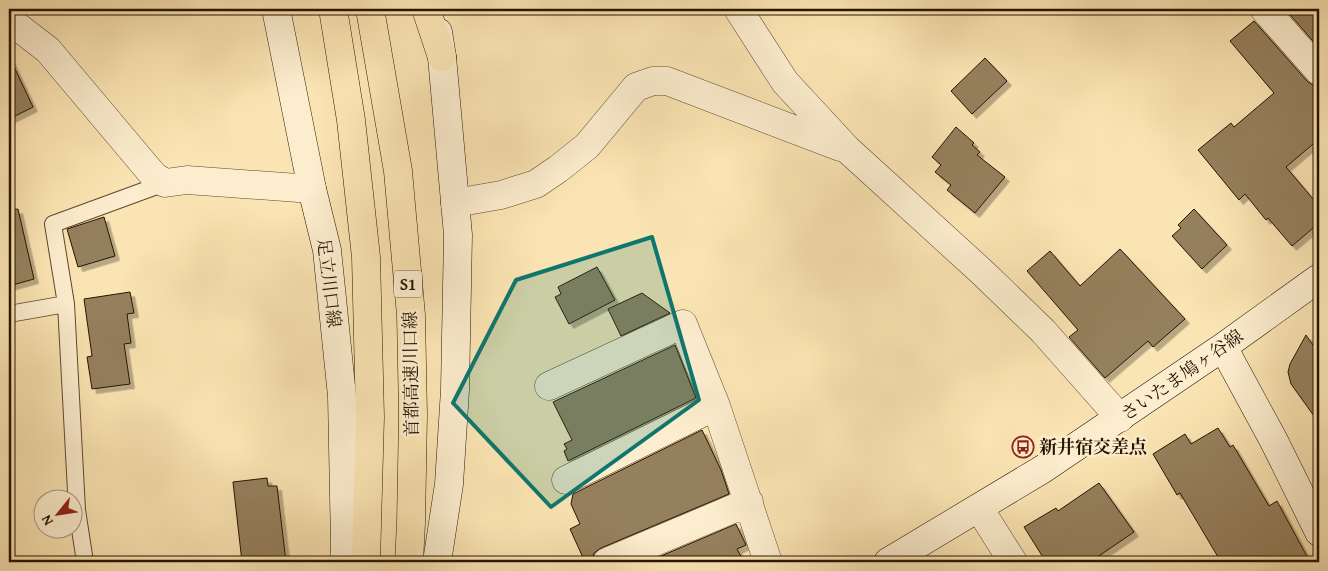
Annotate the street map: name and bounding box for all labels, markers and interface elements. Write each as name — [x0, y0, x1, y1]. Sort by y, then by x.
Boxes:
street label: 足立川口線 — [311, 237, 348, 329]
road number: S1 — [394, 270, 422, 298]
street label: 首都高速川口線 — [396, 311, 425, 437]
street label: さいたま鳩ヶ谷線 — [1115, 322, 1248, 427]
place label: 新井宿交差点 — [1039, 433, 1147, 460]
bus stop icon: 新井宿交差点 — [1011, 435, 1035, 459]
north arrow — [32, 488, 82, 538]
text: N — [35, 511, 58, 530]

